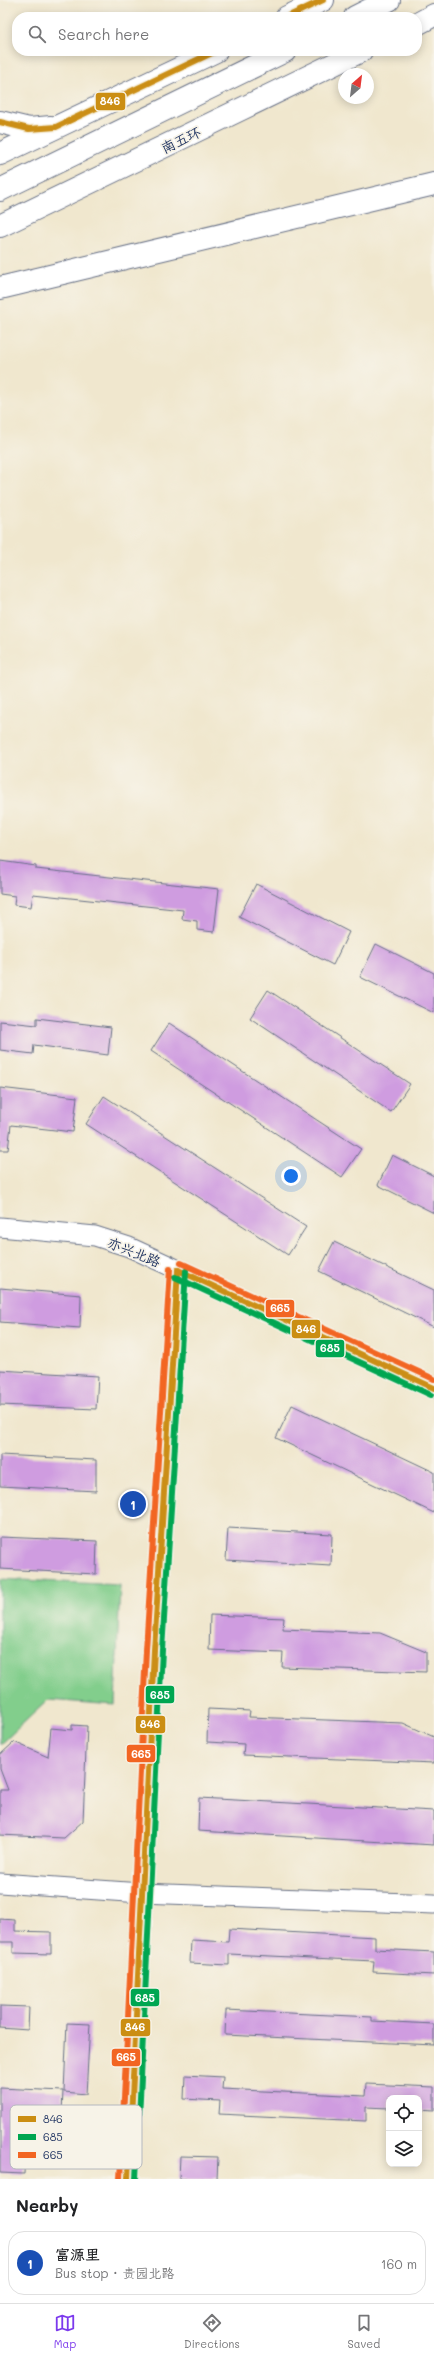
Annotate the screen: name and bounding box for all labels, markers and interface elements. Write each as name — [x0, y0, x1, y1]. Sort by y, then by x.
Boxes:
search box — [12, 12, 422, 56]
icon: search — [26, 23, 48, 45]
text: Search here — [58, 24, 149, 44]
north arrow — [338, 68, 374, 104]
line badge: 846 — [95, 92, 126, 111]
text: 846 — [100, 93, 121, 108]
street label: 南五环 — [158, 122, 204, 157]
your location — [281, 1166, 301, 1186]
street label: 亦兴北路 — [105, 1232, 164, 1271]
line badge: 665 — [265, 1299, 295, 1318]
text: 665 — [270, 1300, 290, 1315]
line badge: 846 — [291, 1319, 321, 1339]
text: 846 — [296, 1321, 317, 1336]
line badge: 685 — [315, 1339, 345, 1358]
text: 685 — [320, 1340, 341, 1355]
pin: 1 — [120, 1489, 146, 1519]
line badge: 685 — [145, 1685, 175, 1704]
text: 685 — [150, 1687, 171, 1702]
line badge: 846 — [135, 1715, 166, 1734]
text: 846 — [140, 1716, 161, 1731]
line badge: 665 — [126, 1744, 156, 1763]
text: 665 — [131, 1746, 151, 1761]
line badge: 685 — [130, 1988, 160, 2007]
text: 685 — [135, 1990, 156, 2005]
line badge: 846 — [120, 2018, 151, 2037]
text: 846 — [125, 2019, 146, 2034]
line badge: 665 — [111, 2048, 141, 2067]
text: 665 — [116, 2049, 136, 2064]
map controls — [386, 2095, 422, 2167]
button: locate — [386, 2095, 422, 2131]
legend — [10, 2105, 142, 2169]
text: 846 — [43, 2111, 63, 2126]
text: 685 — [43, 2129, 63, 2144]
button: layers — [386, 2131, 422, 2167]
text: 665 — [43, 2147, 63, 2162]
text: Nearby — [16, 2194, 78, 2216]
text: 富源里 — [55, 2244, 100, 2264]
text: 1 — [27, 2255, 33, 2272]
text: 160 m — [381, 2255, 417, 2272]
text: Bus stop · 贵园北路 — [55, 2264, 174, 2281]
tab: Map — [54, 2312, 76, 2351]
tab: Directions — [184, 2312, 240, 2351]
tab: Saved — [347, 2312, 380, 2351]

